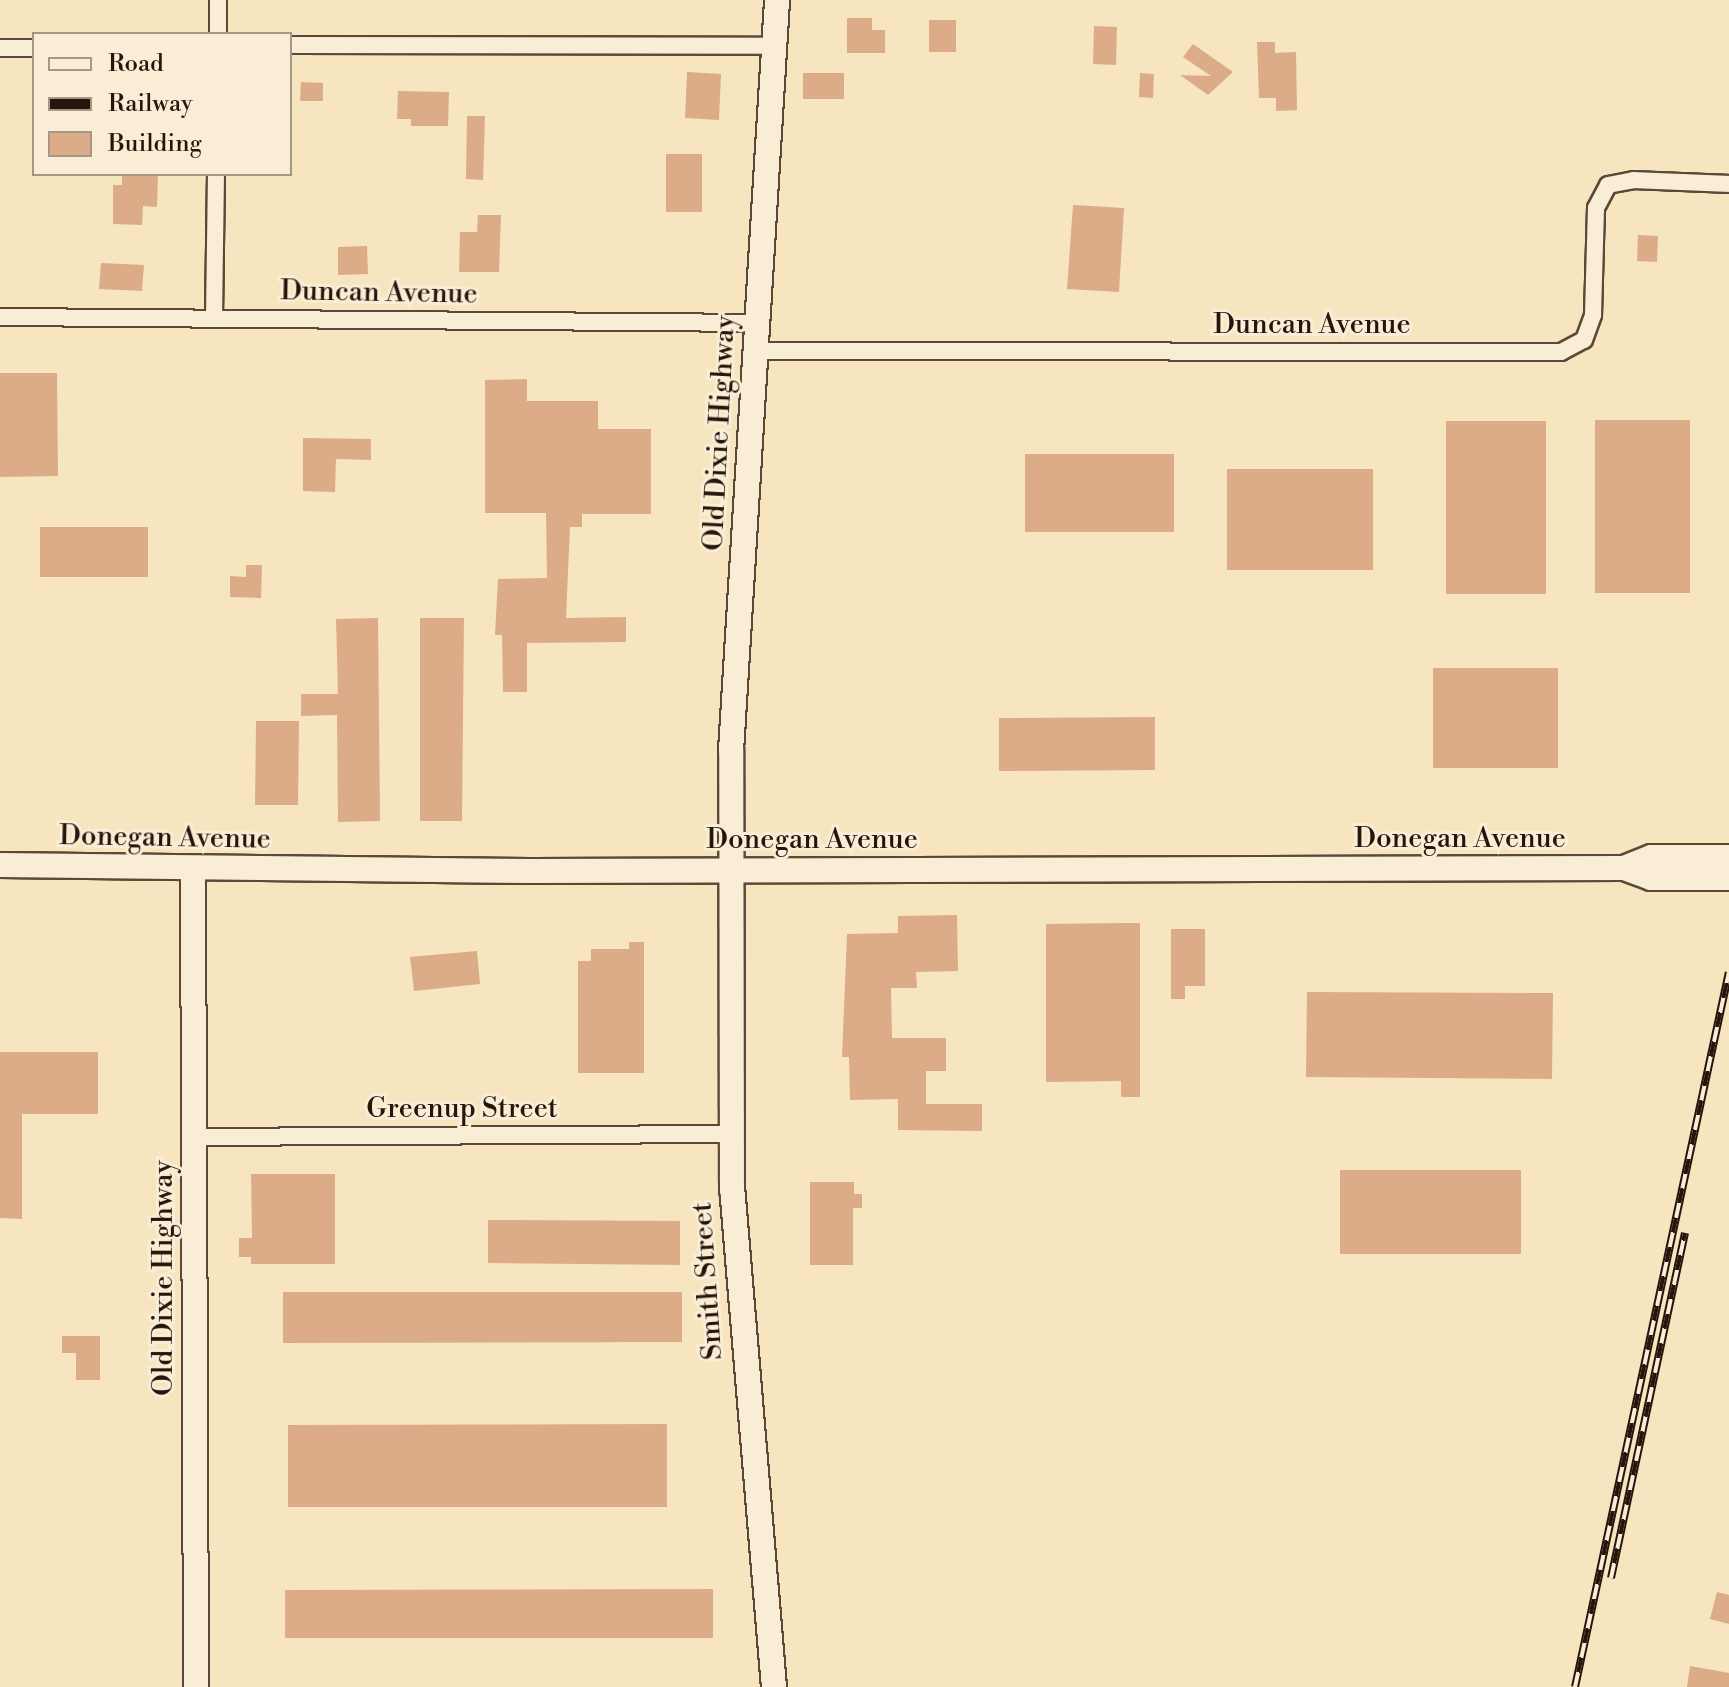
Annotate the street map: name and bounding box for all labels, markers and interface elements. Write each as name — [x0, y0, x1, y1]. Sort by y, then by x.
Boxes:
legend — [32, 32, 292, 176]
text: Road — [108, 49, 164, 79]
text: Railway — [108, 89, 193, 119]
text: Building — [108, 129, 202, 159]
street label: Duncan Avenue — [280, 274, 478, 312]
street label: Duncan Avenue — [1213, 308, 1411, 342]
street label: Old Dixie Highway — [697, 314, 743, 552]
street label: Donegan Avenue — [59, 819, 271, 857]
street label: Donegan Avenue — [1354, 822, 1566, 856]
street label: Donegan Avenue — [706, 823, 918, 857]
street label: Greenup Street — [366, 1092, 558, 1126]
street label: Old Dixie Highway — [147, 1160, 181, 1396]
street label: Smith Street — [686, 1201, 730, 1361]

